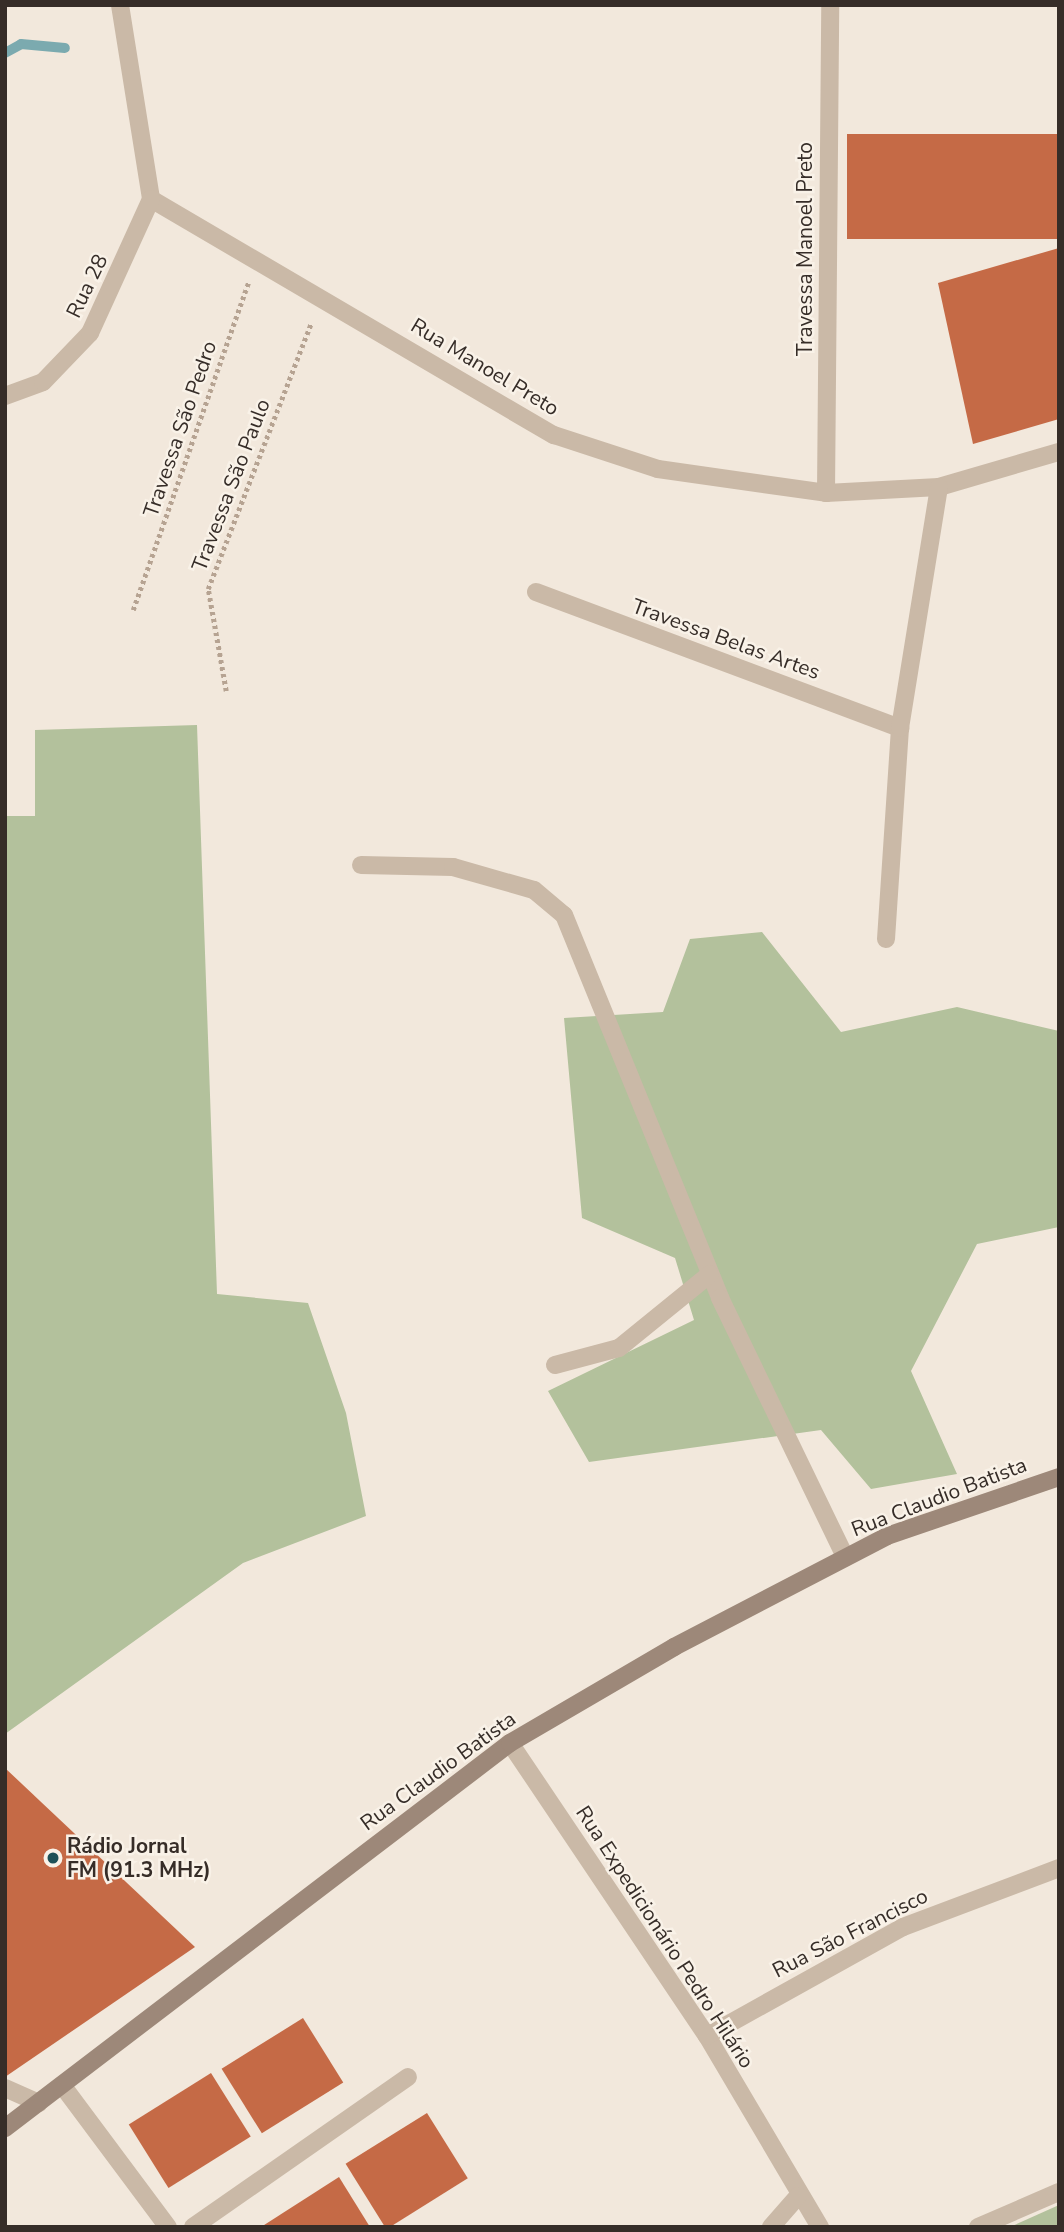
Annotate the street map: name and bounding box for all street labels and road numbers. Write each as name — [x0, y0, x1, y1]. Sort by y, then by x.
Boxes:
street label: Travessa Manoel Preto — [792, 142, 818, 356]
street label: Rua 28 — [61, 250, 113, 322]
street label: Rua Manoel Preto — [406, 313, 564, 421]
street label: Travessa São Pedro — [138, 338, 222, 520]
street label: Travessa São Paulo — [187, 395, 275, 575]
street label: Travessa Belas Artes — [629, 593, 823, 685]
street label: Rua Claudio Batista — [848, 1452, 1030, 1542]
street label: Rua Claudio Batista — [355, 1706, 521, 1836]
street label: Rua Expedicionário Pedro Hilário — [571, 1801, 759, 2073]
street label: Rua São Francisco — [768, 1883, 932, 1983]

